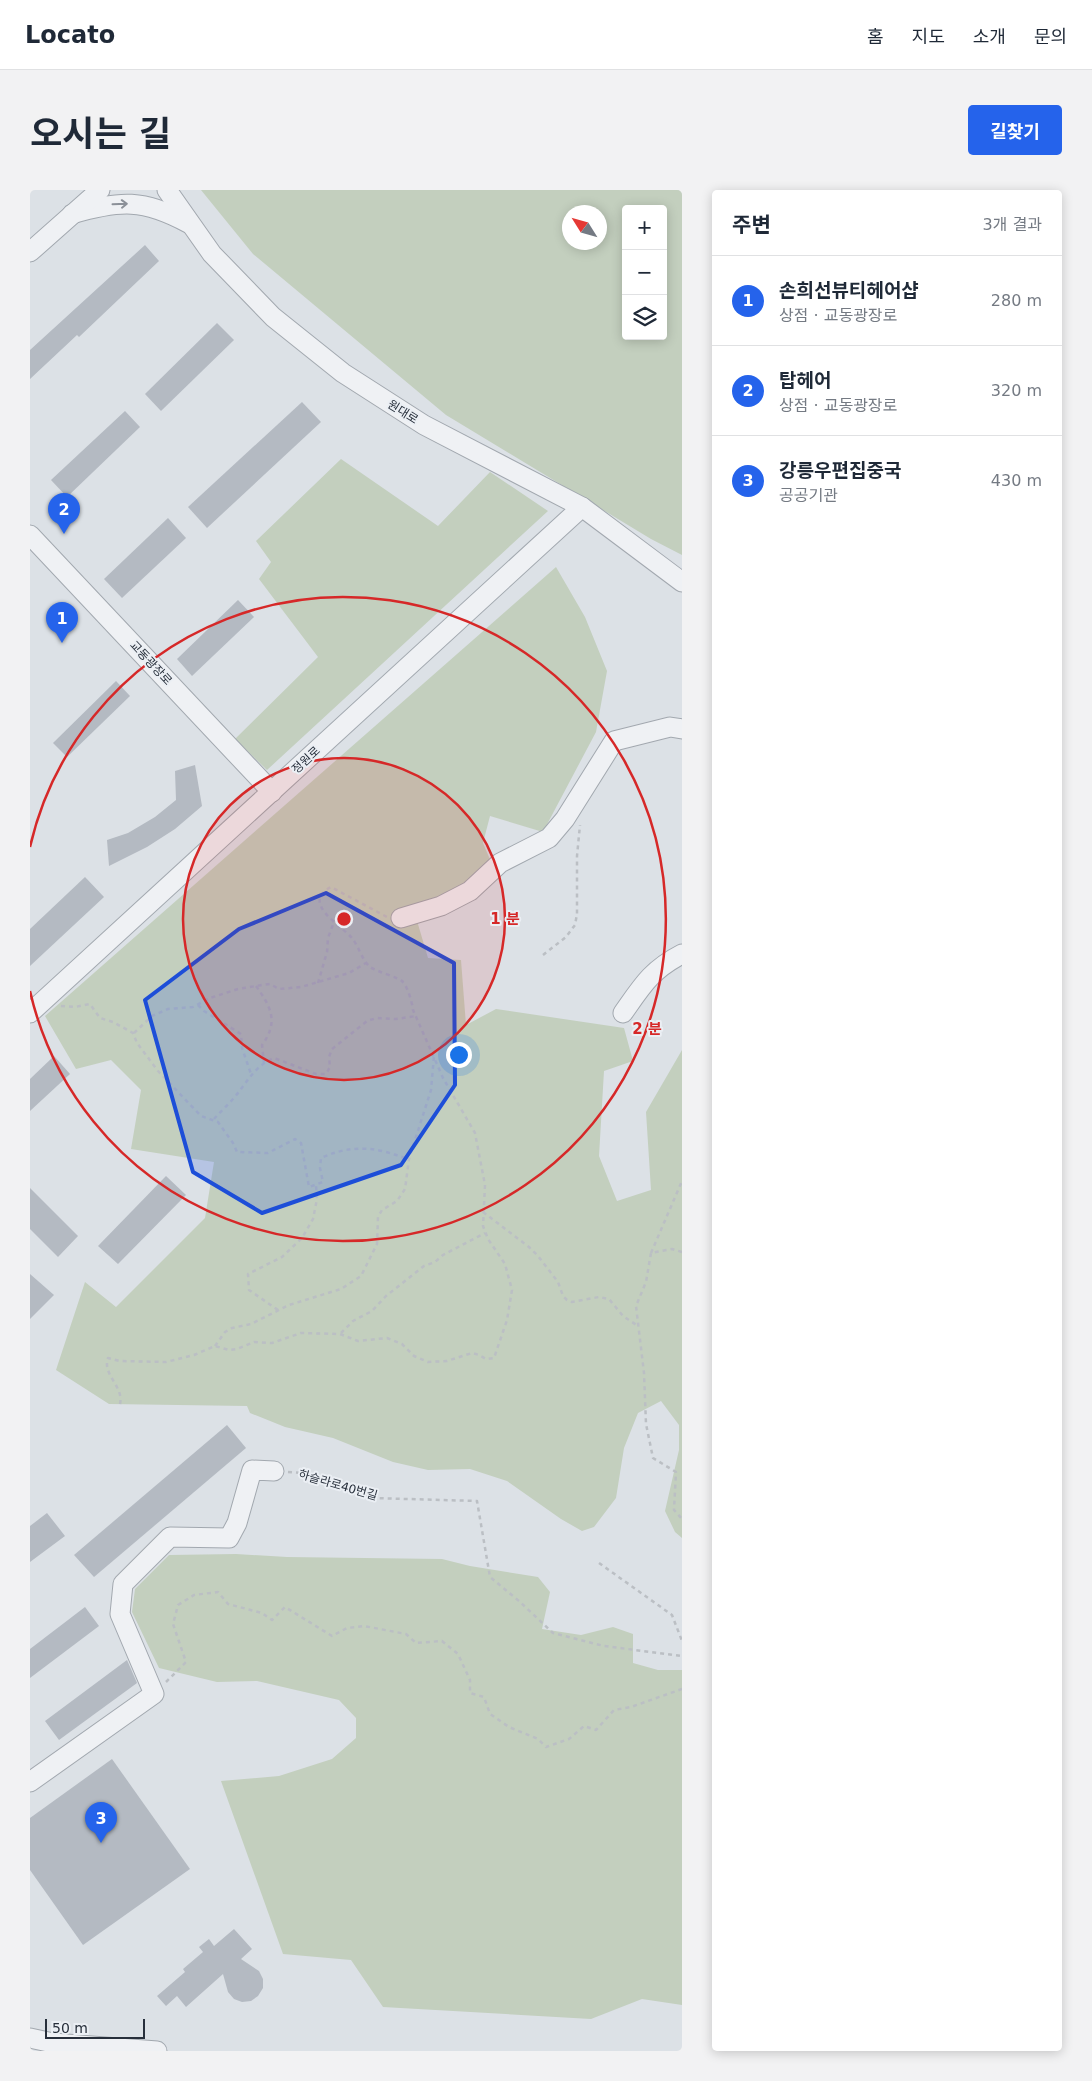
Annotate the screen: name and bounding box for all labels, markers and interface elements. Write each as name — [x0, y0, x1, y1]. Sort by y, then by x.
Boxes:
text: Locato — [25, 21, 115, 49]
text: 홈 — [867, 26, 884, 47]
text: 지도 — [912, 26, 945, 47]
text: 소개 — [973, 26, 1006, 47]
text: 문의 — [1034, 26, 1067, 47]
button: 길찾기 — [968, 105, 1062, 155]
text: 오시는 길 — [30, 114, 171, 154]
one-way arrow — [111, 200, 127, 209]
north arrow — [562, 205, 607, 250]
map controls — [622, 205, 667, 340]
button: + — [622, 205, 667, 250]
text: 주변 — [732, 213, 771, 237]
text: 3개 결과 — [983, 215, 1042, 234]
button: − — [622, 250, 667, 295]
text: 손희선뷰티헤어샵 — [779, 279, 919, 301]
text: 1 — [742, 291, 754, 310]
text: 280 m — [991, 291, 1042, 310]
button: layers — [622, 295, 667, 340]
text: 상점 · 교동광장로 — [779, 306, 897, 325]
text: 탑헤어 — [779, 369, 831, 391]
text: 2 — [742, 381, 754, 400]
text: 320 m — [991, 381, 1042, 400]
text: 상점 · 교동광장로 — [779, 396, 897, 415]
street label: 원대로 — [385, 397, 421, 427]
text: 강릉우편집중국 — [779, 459, 901, 481]
text: 3 — [742, 471, 754, 490]
text: 430 m — [991, 471, 1042, 490]
text: 공공기관 — [779, 486, 838, 505]
pin: 2 — [48, 493, 80, 534]
pin: 1 — [46, 602, 78, 643]
street label: 교동광장로 — [127, 638, 175, 688]
street label: 정원로 — [289, 744, 323, 776]
centre of rings — [335, 910, 353, 928]
text: 1 분 — [490, 910, 520, 928]
text: 2 분 — [632, 1020, 662, 1038]
your location — [446, 1042, 472, 1068]
street label: 하슬라로40번길 — [297, 1467, 379, 1503]
pin: 3 — [85, 1802, 117, 1843]
scale bar — [45, 2016, 145, 2039]
text: 50 m — [52, 2020, 88, 2036]

